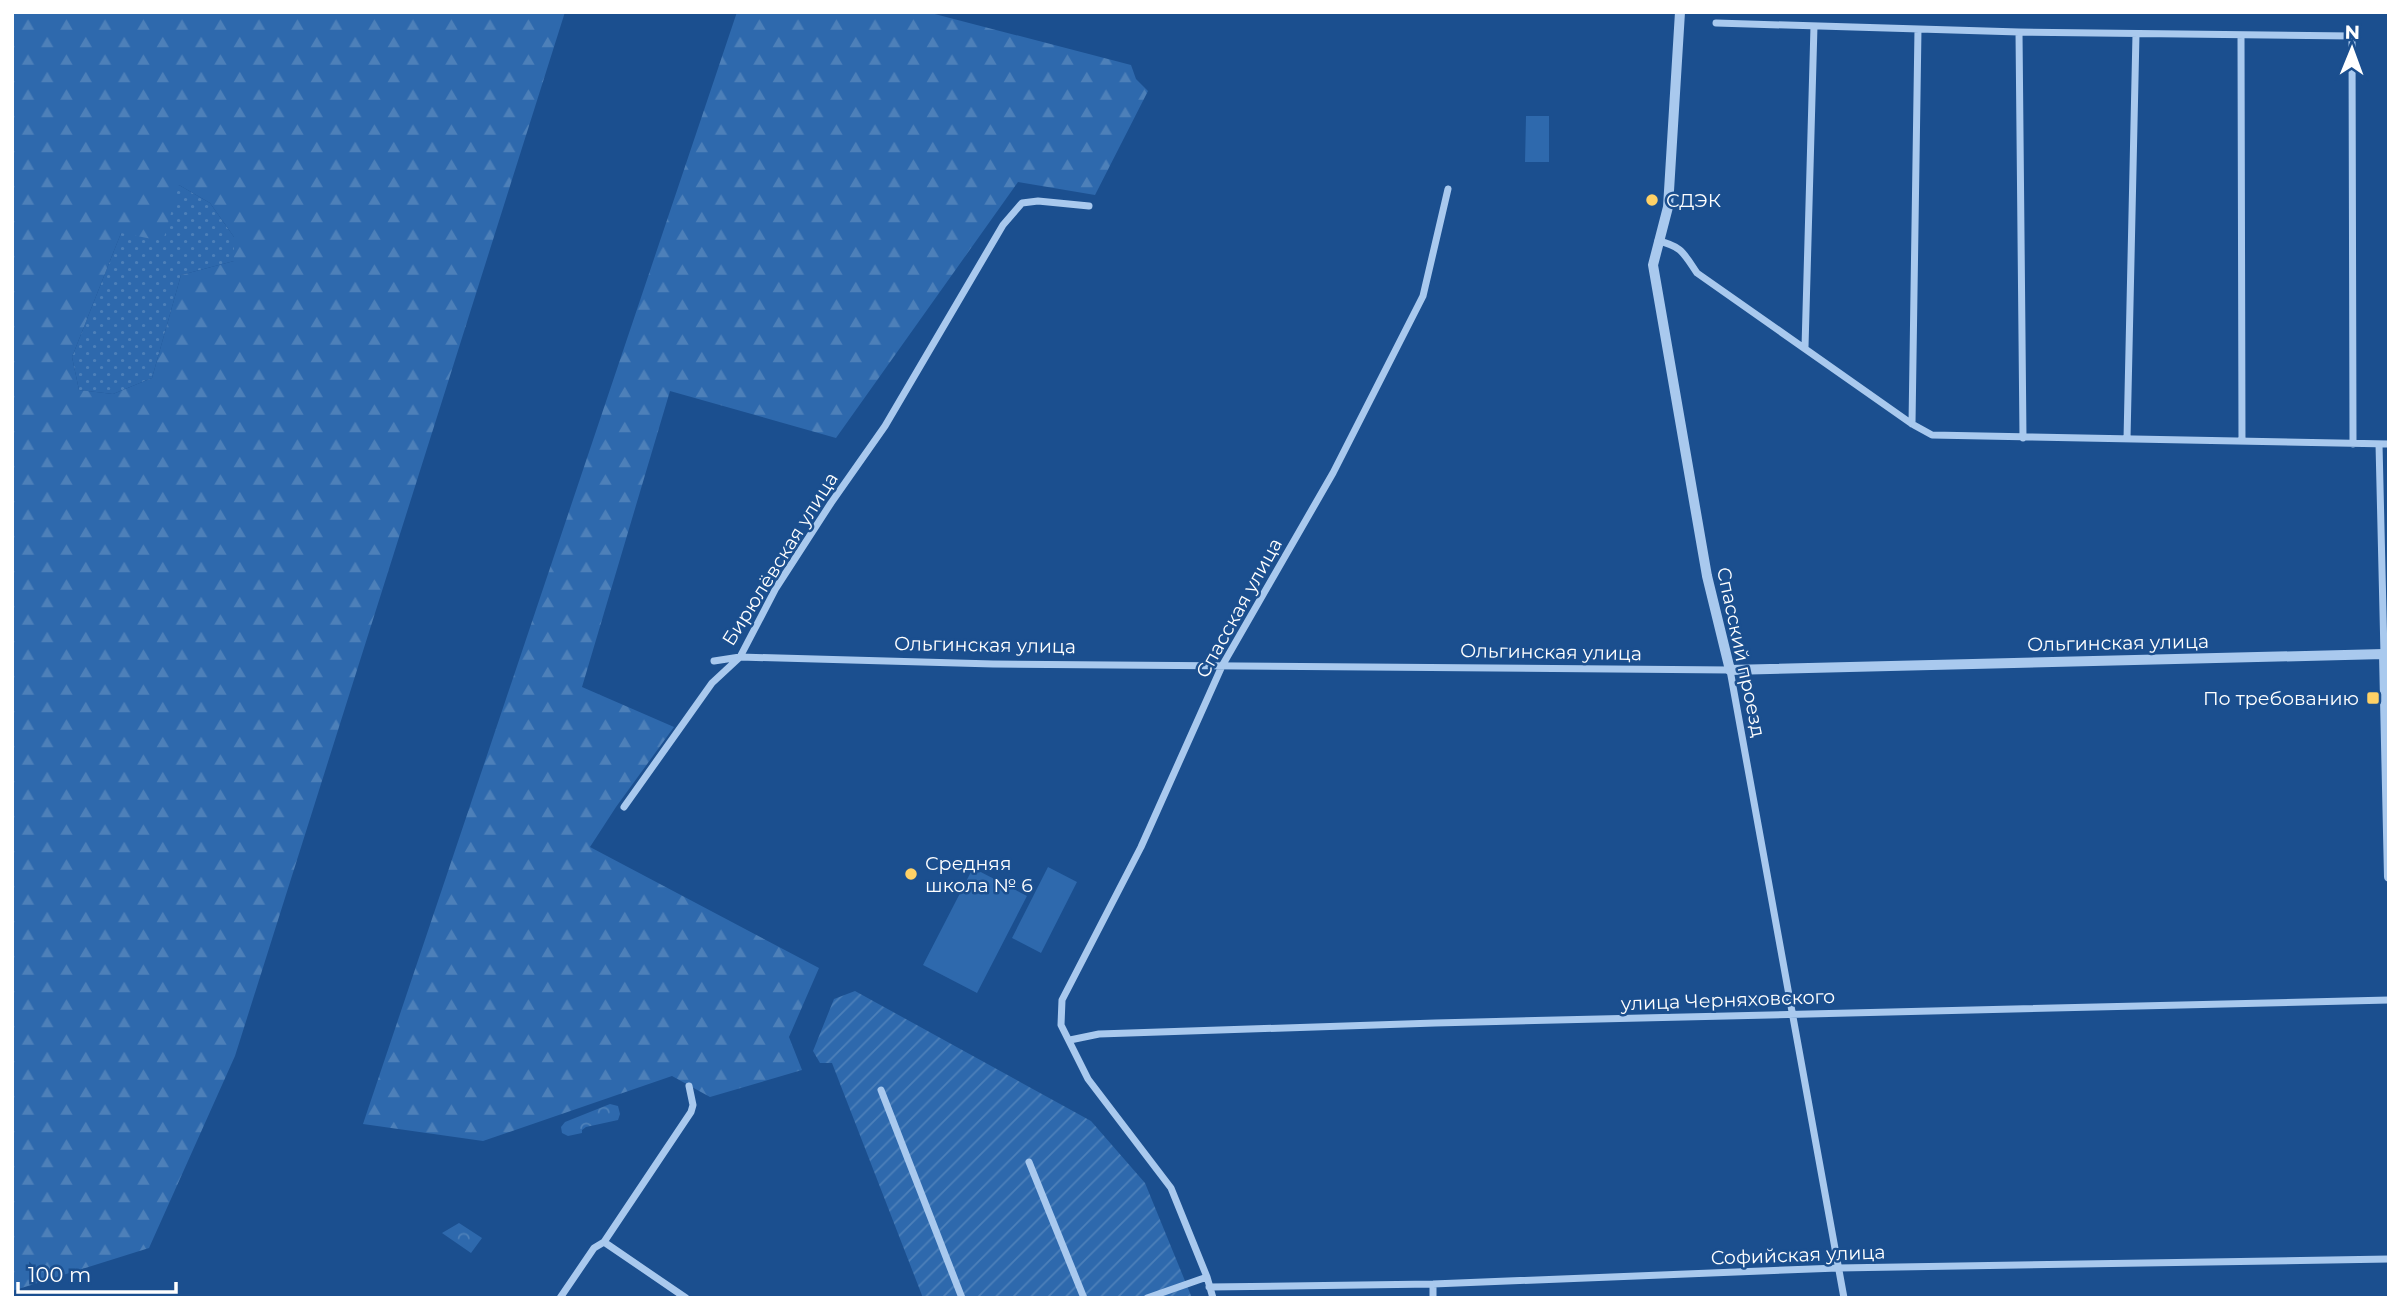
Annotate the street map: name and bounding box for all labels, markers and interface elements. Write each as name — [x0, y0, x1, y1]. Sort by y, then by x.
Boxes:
north arrow — [2317, 14, 2387, 84]
text: N — [2344, 21, 2360, 44]
place label: СДЭК — [1666, 189, 1721, 212]
marker: СДЭК — [1644, 192, 1660, 208]
street label: Бирюлёвская улица — [717, 468, 843, 650]
street label: Спасская улица — [1191, 534, 1287, 682]
street label: Спасский проезд — [1712, 565, 1770, 739]
street label: Ольгинская улица — [2027, 630, 2209, 656]
street label: Ольгинская улица — [894, 632, 1076, 658]
street label: Ольгинская улица — [1460, 639, 1642, 665]
place label: По требованию — [2203, 687, 2359, 710]
marker: По требованию — [2365, 690, 2381, 706]
place label: Средняя школа № 6 — [925, 852, 1033, 897]
marker: Средняя школа № 6 — [903, 866, 919, 882]
street label: улица Черняховского — [1619, 985, 1836, 1015]
street label: Софийская улица — [1710, 1240, 1886, 1270]
scale bar — [18, 1250, 175, 1294]
text: 100 m — [28, 1262, 91, 1287]

